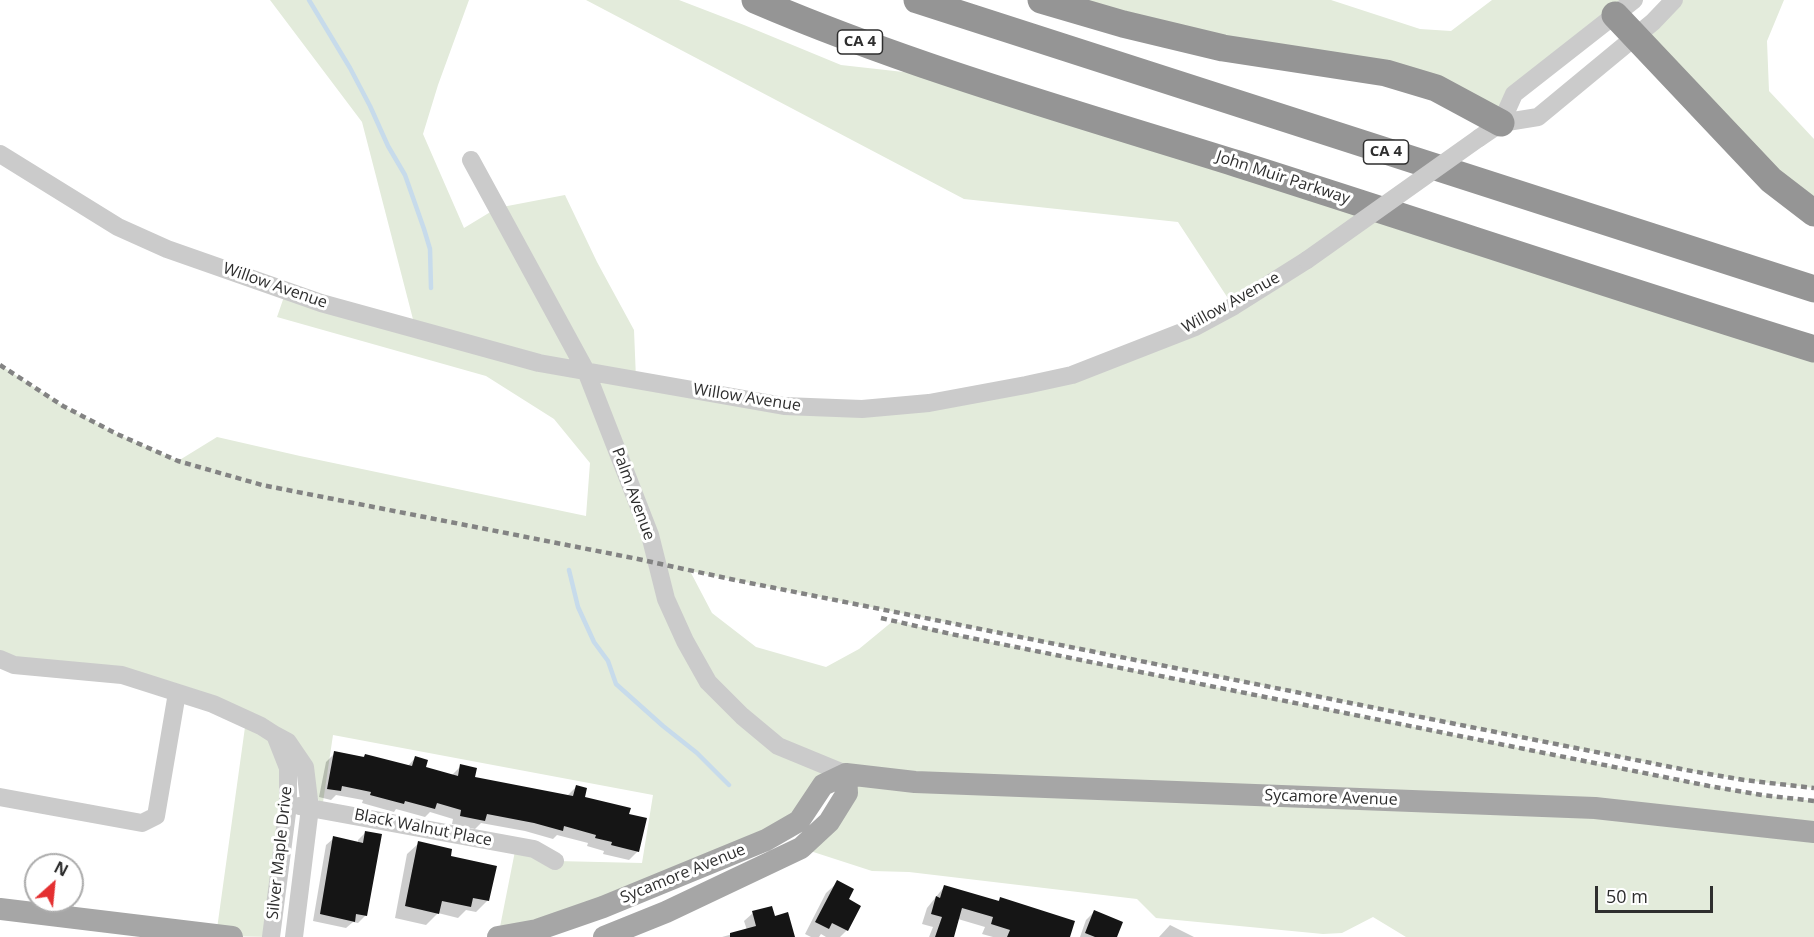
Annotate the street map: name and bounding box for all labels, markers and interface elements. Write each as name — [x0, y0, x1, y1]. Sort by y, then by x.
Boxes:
road number: CA 4 — [838, 30, 882, 54]
road number: CA 4 — [1364, 140, 1408, 164]
street label: John Muir Parkway — [1214, 147, 1352, 209]
street label: Willow Avenue — [220, 259, 330, 313]
street label: Willow Avenue — [1179, 268, 1283, 338]
street label: Willow Avenue — [692, 380, 802, 416]
street label: Palm Avenue — [607, 445, 659, 543]
street label: Silver Maple Drive — [263, 785, 297, 921]
street label: Sycamore Avenue — [1264, 786, 1398, 810]
street label: Black Walnut Place — [353, 805, 493, 851]
street label: Sycamore Avenue — [618, 840, 748, 908]
north arrow — [24, 853, 84, 913]
text: N — [50, 856, 72, 881]
scale bar — [1598, 874, 1716, 912]
text: 50 m — [1606, 884, 1648, 908]

